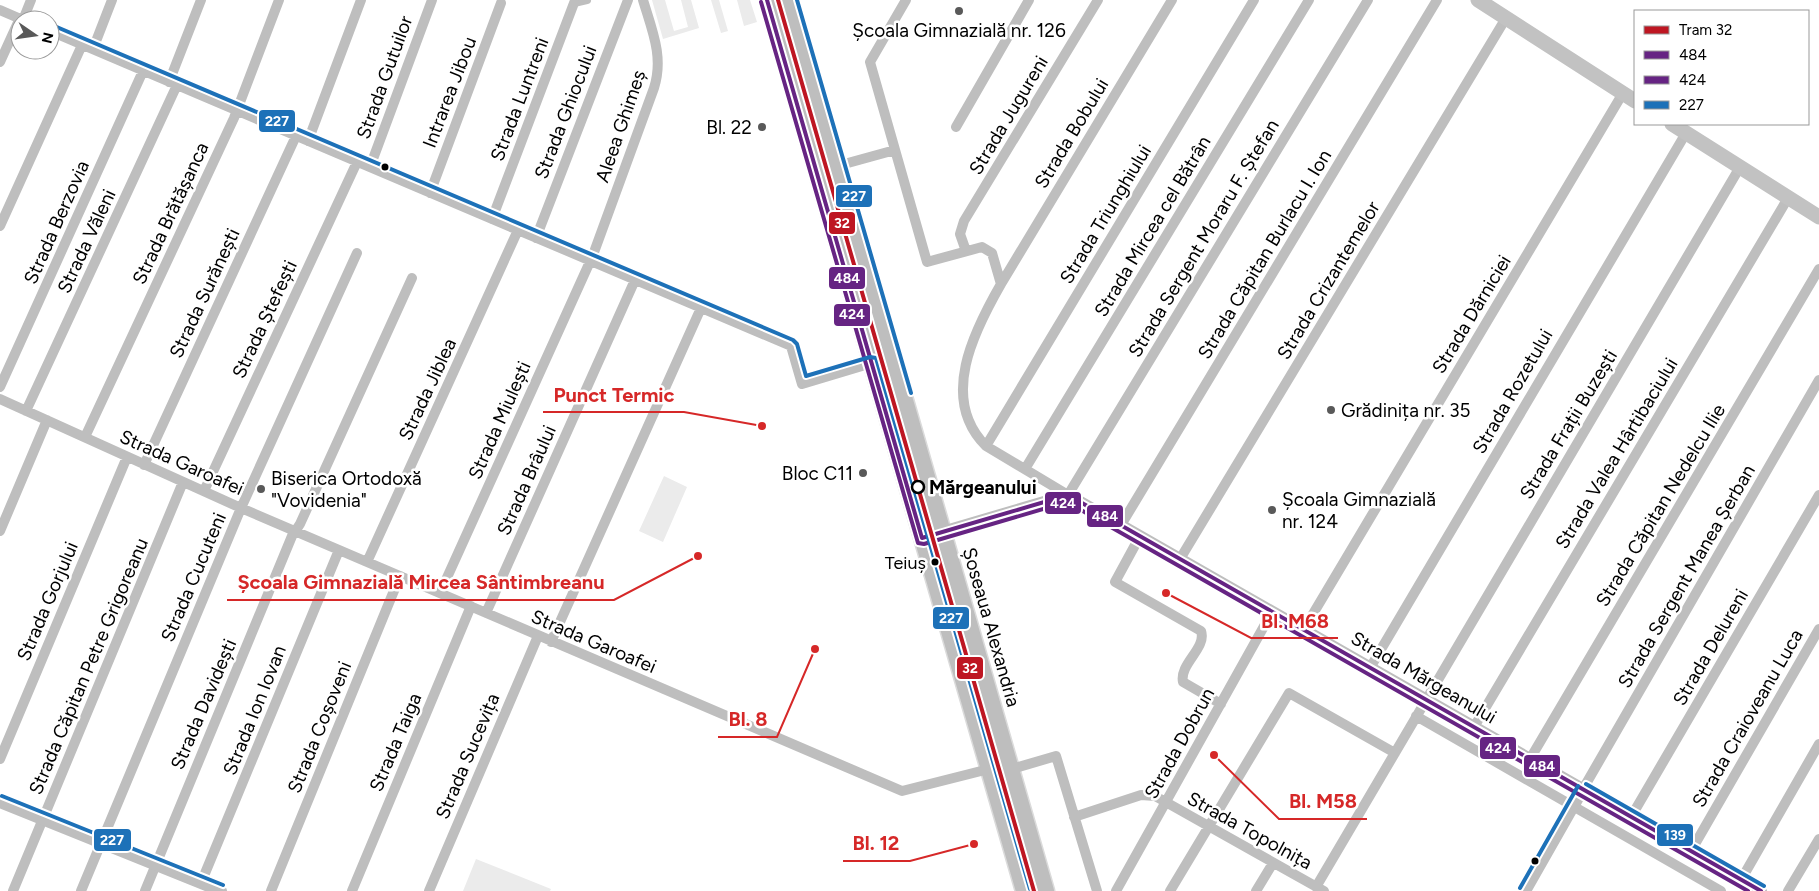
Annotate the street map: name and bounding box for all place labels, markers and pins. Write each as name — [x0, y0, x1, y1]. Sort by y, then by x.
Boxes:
marker: Școala Gimnazială nr. 126 — [953, 5, 965, 17]
place label: Școala Gimnazială nr. 126 — [852, 19, 1066, 42]
place label: Bl. 22 — [706, 116, 752, 139]
marker: Bl. 22 — [756, 121, 768, 133]
unlabelled marker — [380, 162, 390, 172]
callout: Punct Termic — [543, 377, 684, 412]
place label: Grădinița nr. 35 — [1341, 399, 1471, 422]
marker: Grădinița nr. 35 — [1325, 404, 1337, 416]
place label: Bloc C11 — [782, 462, 853, 485]
place label: Biserica Ortodoxă "Vovidenia" — [271, 467, 422, 512]
marker: Bloc C11 — [857, 467, 869, 479]
place label: Mărgeanului — [929, 476, 1037, 499]
marker: Mărgeanului — [911, 480, 925, 494]
marker: Biserica Ortodoxă "Vovidenia" — [255, 483, 267, 495]
place label: Școala Gimnazială nr. 124 — [1282, 488, 1436, 533]
marker: Școala Gimnazială nr. 124 — [1266, 504, 1278, 516]
place label: Teiuș — [885, 552, 926, 574]
marker: Teiuș — [930, 557, 940, 567]
callout: Școala Gimnazială Mircea Sântimbreanu — [227, 565, 614, 600]
callout: Bl. M68 — [1251, 603, 1338, 638]
callout: Bl. 8 — [718, 702, 777, 737]
callout: Bl. M58 — [1279, 784, 1367, 819]
callout: Bl. 12 — [843, 826, 910, 861]
unlabelled marker — [1530, 856, 1540, 866]

